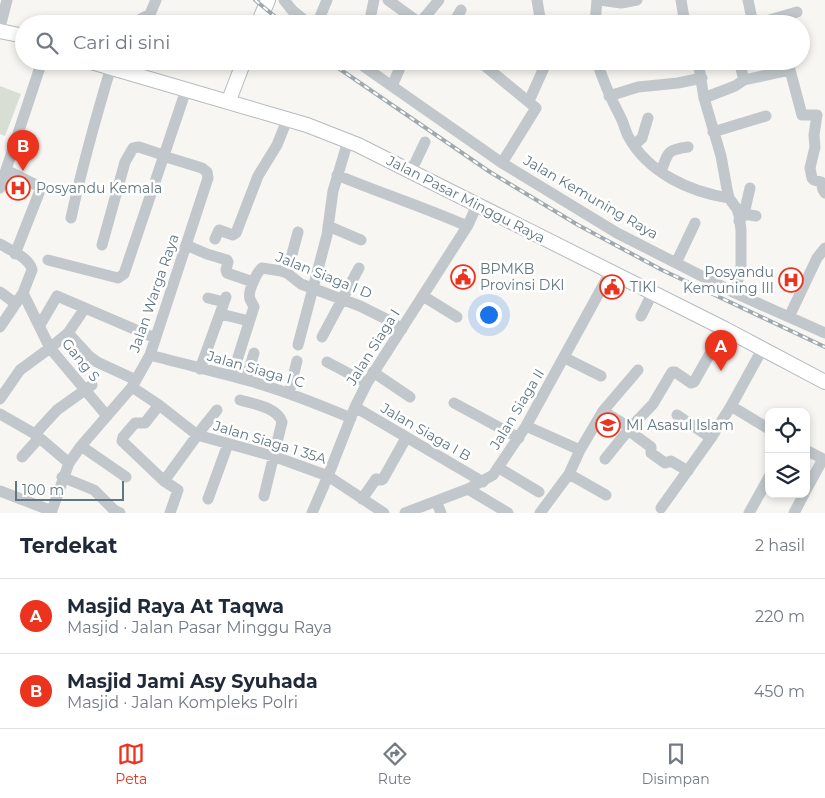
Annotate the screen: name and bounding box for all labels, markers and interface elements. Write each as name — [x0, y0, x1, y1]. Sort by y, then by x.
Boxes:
search box — [15, 15, 810, 70]
icon: search — [33, 29, 61, 57]
text: Cari di sini — [73, 31, 170, 54]
pin: B — [7, 130, 39, 171]
street label: Jalan Pasar Minggu Raya — [383, 151, 548, 247]
street label: Jalan Kemuning Raya — [520, 151, 661, 243]
hospital icon: Posyandu Kemala — [5, 175, 31, 201]
place label: Posyandu Kemala — [36, 179, 162, 197]
street label: Jalan Warga Raya — [125, 231, 183, 356]
street label: Jalan Siaga I D — [272, 247, 375, 302]
place label: BPMKB Provinsi DKI — [480, 260, 565, 294]
place label: Posyandu Kemuning III — [683, 263, 774, 297]
public building icon: BPMKB Provinsi DKI — [450, 264, 476, 290]
hospital icon: Posyandu Kemuning III — [778, 267, 804, 293]
public building icon: TIKI — [599, 274, 625, 300]
place label: TIKI — [630, 278, 656, 296]
your location — [476, 302, 502, 328]
street label: Jalan Siaga I — [342, 305, 404, 389]
pin: A — [705, 330, 737, 371]
street label: Gang S — [58, 335, 104, 385]
street label: Jalan Siaga I C — [204, 346, 307, 392]
street label: Jalan Siaga II — [485, 365, 548, 454]
street label: Jalan Siaga I B — [377, 398, 474, 465]
map controls — [765, 408, 810, 498]
button: locate — [765, 408, 810, 453]
school or university icon: MI Asasul Islam — [595, 412, 621, 438]
street label: Jalan Siaga 1 35A — [210, 416, 330, 468]
place label: MI Asasul Islam — [626, 416, 734, 434]
button: layers — [765, 453, 810, 498]
scale bar — [15, 478, 124, 501]
text: 100 m — [22, 481, 64, 499]
text: Terdekat — [20, 533, 117, 558]
text: 2 hasil — [755, 536, 805, 555]
text: Masjid Raya At Taqwa — [67, 595, 284, 618]
text: A — [30, 607, 42, 626]
text: 220 m — [755, 607, 805, 626]
text: Masjid · Jalan Pasar Minggu Raya — [67, 618, 332, 637]
text: Masjid Jami Asy Syuhada — [67, 670, 318, 693]
text: B — [30, 682, 42, 701]
text: 450 m — [754, 682, 805, 701]
text: Masjid · Jalan Kompleks Polri — [67, 693, 298, 712]
tab: Peta — [115, 740, 147, 788]
tab: Rute — [378, 740, 411, 788]
tab: Disimpan — [642, 740, 710, 788]

